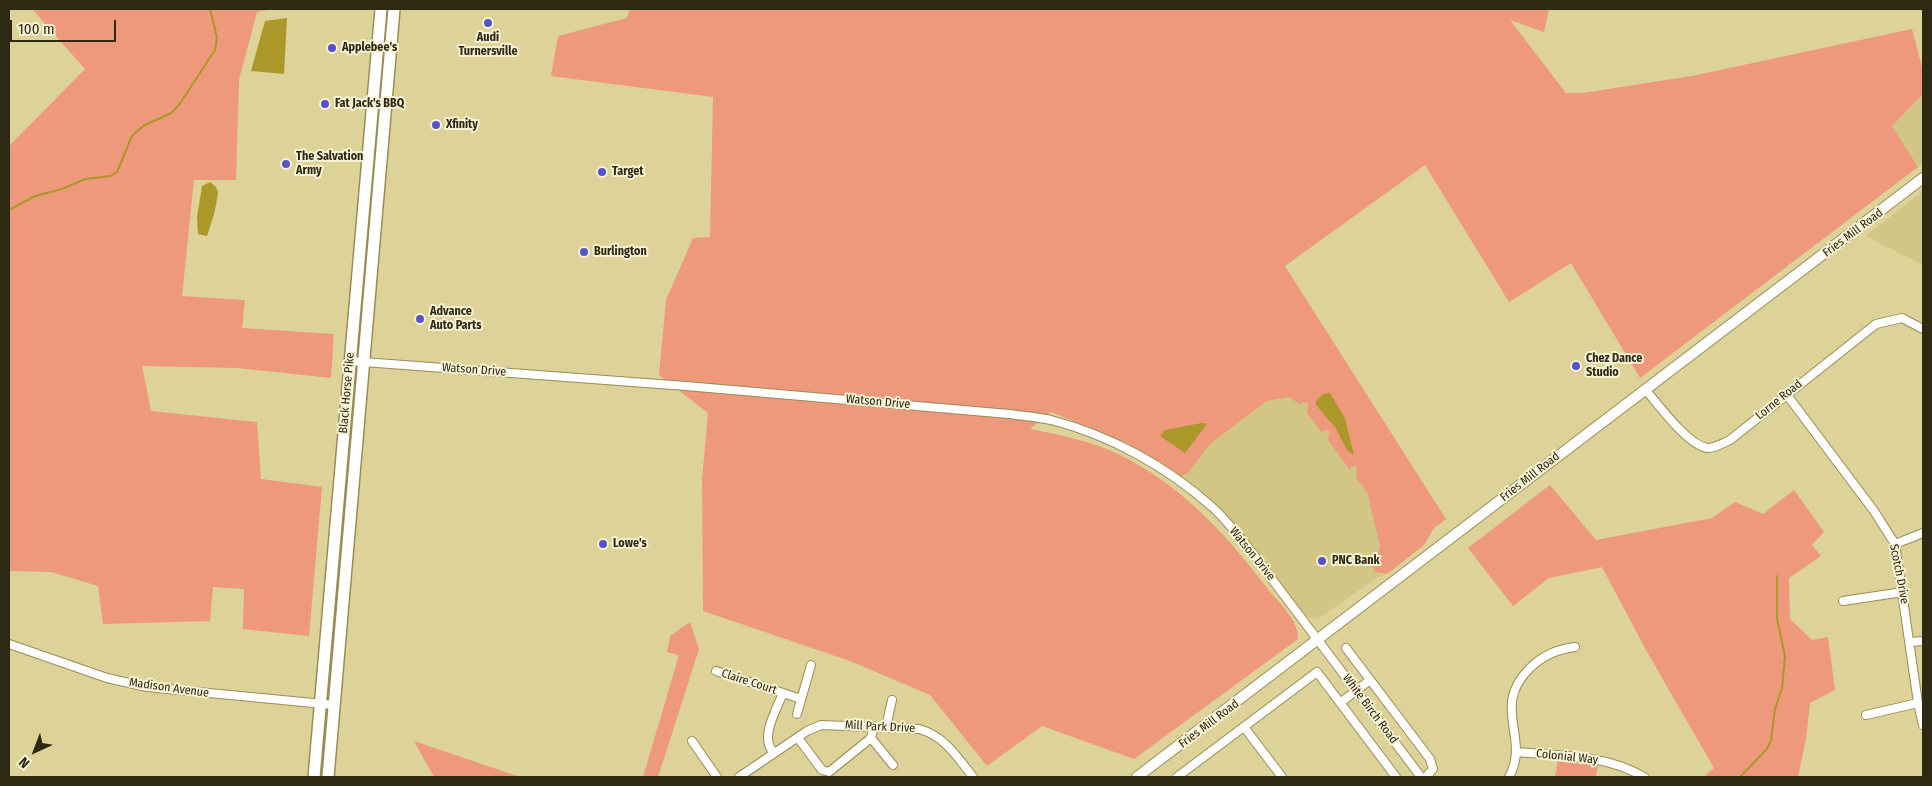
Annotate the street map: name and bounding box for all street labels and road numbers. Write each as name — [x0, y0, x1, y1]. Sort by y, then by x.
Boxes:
street label: Fries Mill Road — [1820, 206, 1886, 260]
street label: Black Horse Pike — [336, 352, 358, 434]
street label: Watson Drive — [441, 361, 507, 379]
street label: Lorne Road — [1753, 377, 1805, 423]
street label: Watson Drive — [845, 392, 911, 412]
street label: Fries Mill Road — [1497, 449, 1563, 505]
street label: Watson Drive — [1226, 524, 1278, 584]
street label: Scotch Drive — [1886, 543, 1912, 605]
street label: Claire Court — [720, 666, 778, 698]
street label: White Birch Road — [1339, 671, 1401, 747]
street label: Madison Avenue — [128, 675, 210, 701]
street label: Fries Mill Road — [1176, 697, 1242, 751]
street label: Mill Park Drive — [845, 718, 915, 736]
street label: Colonial Way — [1535, 747, 1599, 767]

